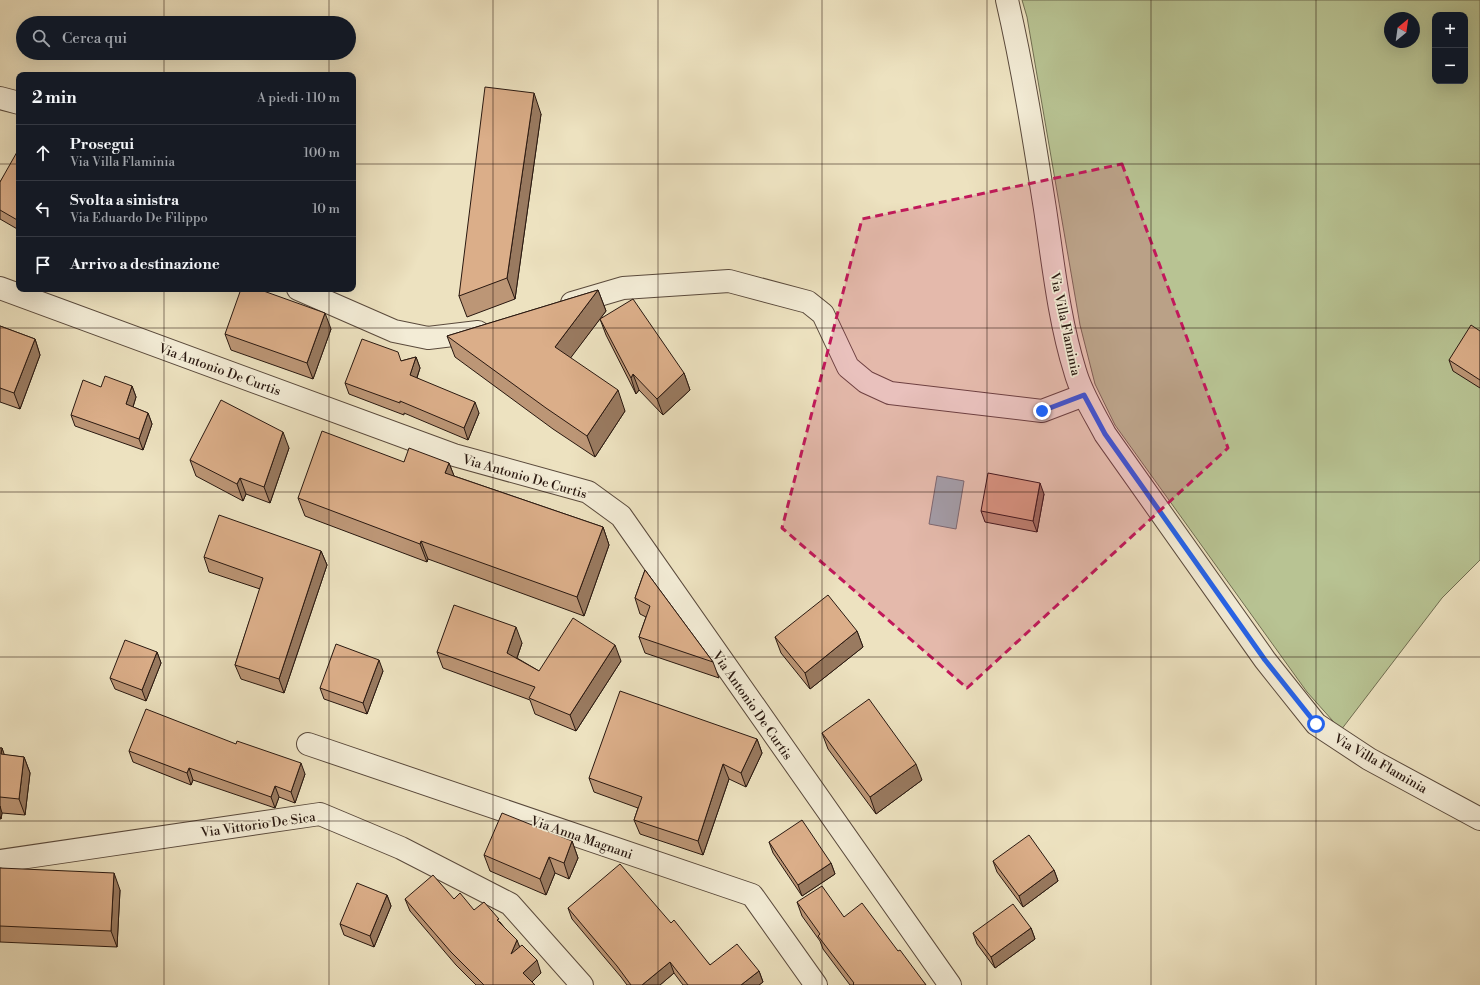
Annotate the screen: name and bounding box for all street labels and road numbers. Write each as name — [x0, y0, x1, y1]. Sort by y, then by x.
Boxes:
street label: Via Villa Flaminia — [1046, 270, 1084, 378]
street label: Via Antonio De Curtis — [155, 340, 283, 400]
street label: Via Antonio De Curtis — [460, 451, 589, 502]
street label: Via Antonio De Curtis — [708, 647, 796, 763]
street label: Via Villa Flaminia — [1330, 730, 1430, 797]
street label: Via Vittorio De Sica — [199, 809, 317, 841]
street label: Via Anna Magnani — [528, 813, 635, 863]

